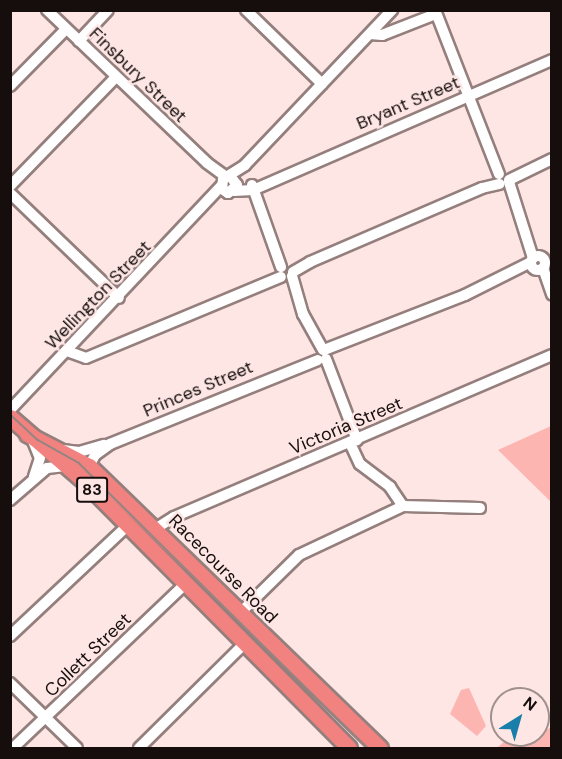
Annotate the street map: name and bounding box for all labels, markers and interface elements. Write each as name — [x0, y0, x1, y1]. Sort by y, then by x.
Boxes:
street label: Finsbury Street — [85, 23, 191, 127]
street label: Bryant Street — [353, 72, 463, 134]
street label: Wellington Street — [41, 236, 155, 354]
street label: Princes Street — [140, 356, 256, 422]
street label: Victoria Street — [286, 393, 406, 459]
road number: 83 — [76, 477, 109, 503]
street label: Racecourse Road — [164, 510, 282, 628]
street label: Collett Street — [40, 609, 136, 701]
north arrow — [490, 687, 550, 747]
text: N — [519, 692, 541, 716]

